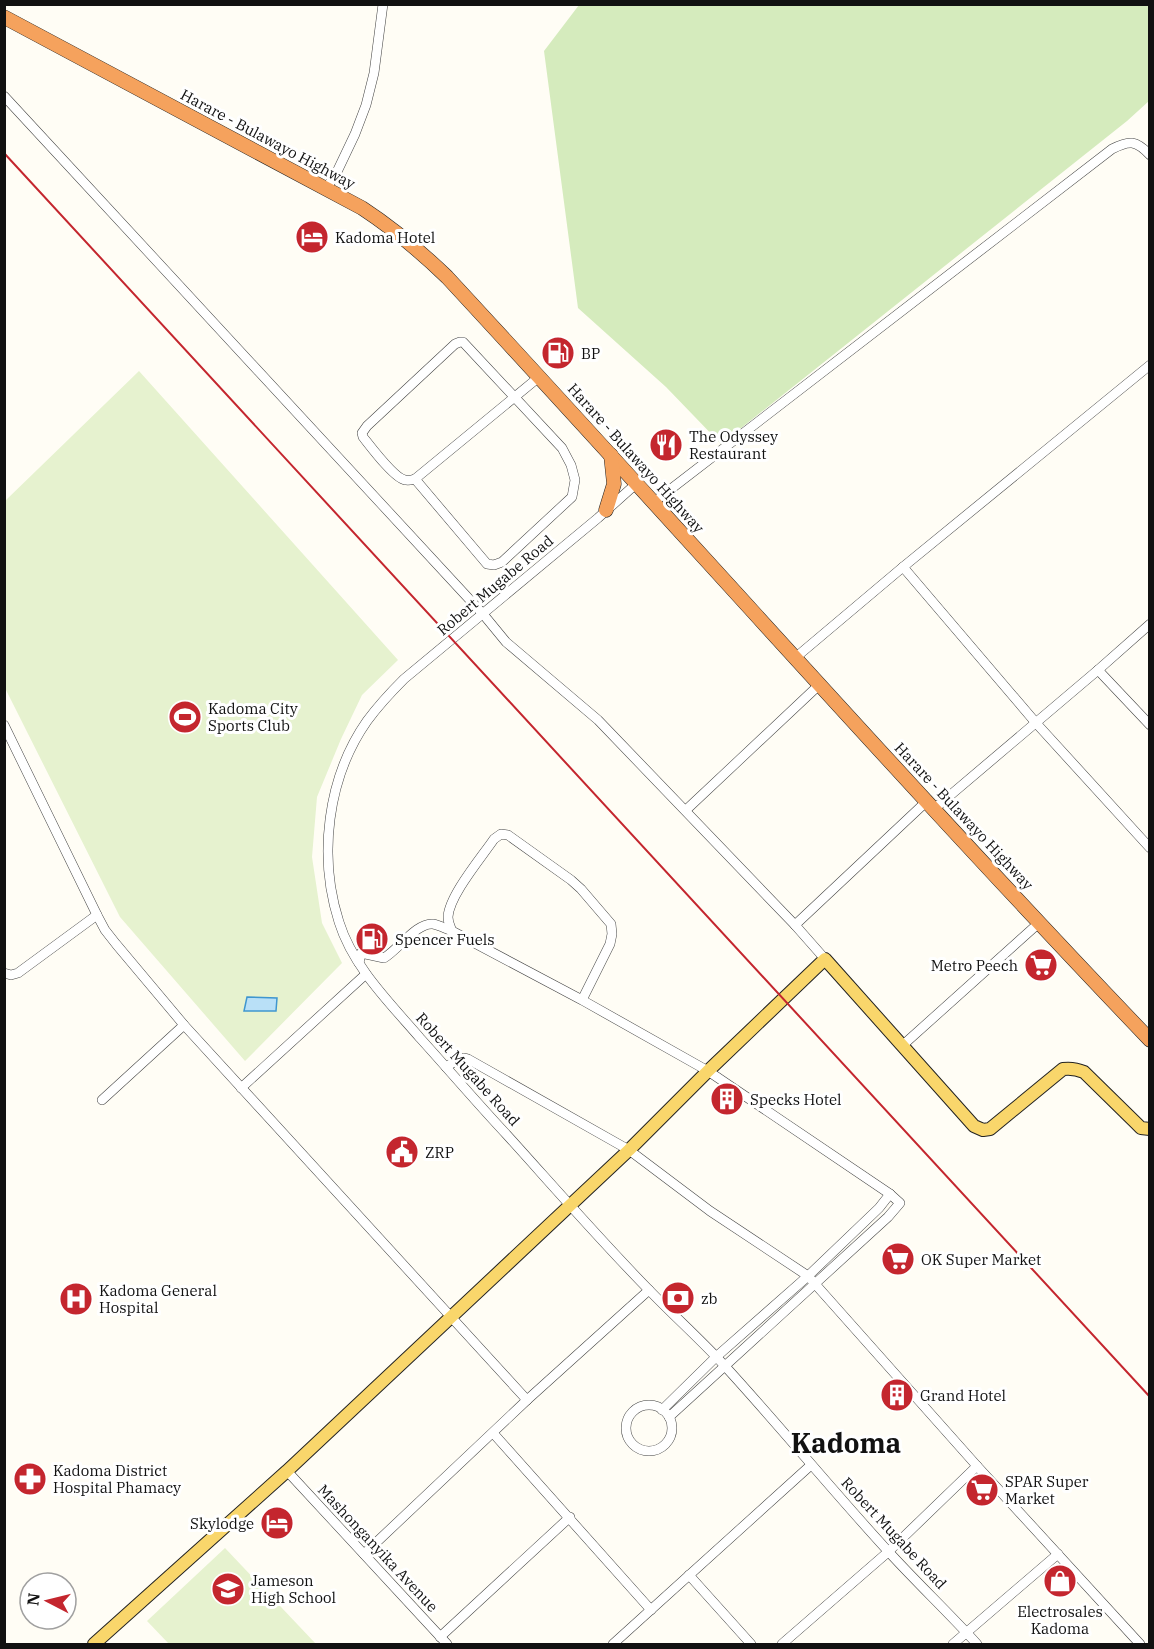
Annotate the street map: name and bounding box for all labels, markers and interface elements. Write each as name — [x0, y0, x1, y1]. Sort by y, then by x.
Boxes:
street label: Harare - Bulawayo Highway — [177, 85, 359, 193]
hotel icon: Kadoma Hotel — [294, 219, 330, 255]
place label: Kadoma Hotel — [335, 228, 435, 247]
fuel station icon: BP — [540, 335, 576, 371]
place label: BP — [581, 344, 600, 363]
street label: Harare - Bulawayo Highway — [564, 379, 708, 537]
restaurant icon: The Odyssey Restaurant — [648, 427, 684, 463]
place label: The Odyssey Restaurant — [689, 427, 778, 463]
street label: Robert Mugabe Road — [433, 531, 557, 639]
sports icon: Kadoma City Sports Club — [167, 699, 203, 735]
place label: Kadoma City Sports Club — [208, 699, 298, 735]
street label: Harare - Bulawayo Highway — [891, 738, 1037, 894]
fuel station icon: Spencer Fuels — [354, 921, 390, 957]
place label: Spencer Fuels — [395, 930, 495, 949]
supermarket icon: Metro Peech — [1023, 947, 1059, 983]
place label: Metro Peech — [931, 956, 1018, 975]
street label: Robert Mugabe Road — [412, 1008, 524, 1130]
building icon: Specks Hotel — [709, 1081, 745, 1117]
place label: Specks Hotel — [750, 1090, 842, 1109]
public building icon: ZRP — [384, 1134, 420, 1170]
place label: ZRP — [425, 1143, 454, 1162]
supermarket icon: OK Super Market — [880, 1241, 916, 1277]
place label: OK Super Market — [921, 1250, 1041, 1269]
bank icon: zb — [660, 1280, 696, 1316]
hospital icon: Kadoma General Hospital — [58, 1281, 94, 1317]
place label: Kadoma General Hospital — [99, 1281, 217, 1317]
place label: zb — [701, 1289, 718, 1308]
building icon: Grand Hotel — [879, 1377, 915, 1413]
place label: Grand Hotel — [920, 1386, 1006, 1405]
district label: Kadoma — [791, 1425, 901, 1460]
pharmacy icon: Kadoma District Hospital Phamacy — [12, 1461, 48, 1497]
place label: Kadoma District Hospital Phamacy — [53, 1461, 181, 1497]
supermarket icon: SPAR Super Market — [964, 1472, 1000, 1508]
place label: SPAR Super Market — [1005, 1472, 1089, 1508]
street label: Robert Mugabe Road — [837, 1473, 951, 1593]
street label: Mashonganyika Avenue — [314, 1480, 442, 1616]
hotel icon: Skylodge — [259, 1505, 295, 1541]
place label: Skylodge — [190, 1514, 254, 1533]
shop icon: Electrosales Kadoma — [1042, 1563, 1078, 1599]
north arrow — [18, 1571, 78, 1631]
school or university icon: Jameson High School — [210, 1571, 246, 1607]
place label: Jameson High School — [251, 1571, 336, 1607]
text: N — [22, 1592, 44, 1607]
place label: Electrosales Kadoma — [1017, 1602, 1103, 1638]

